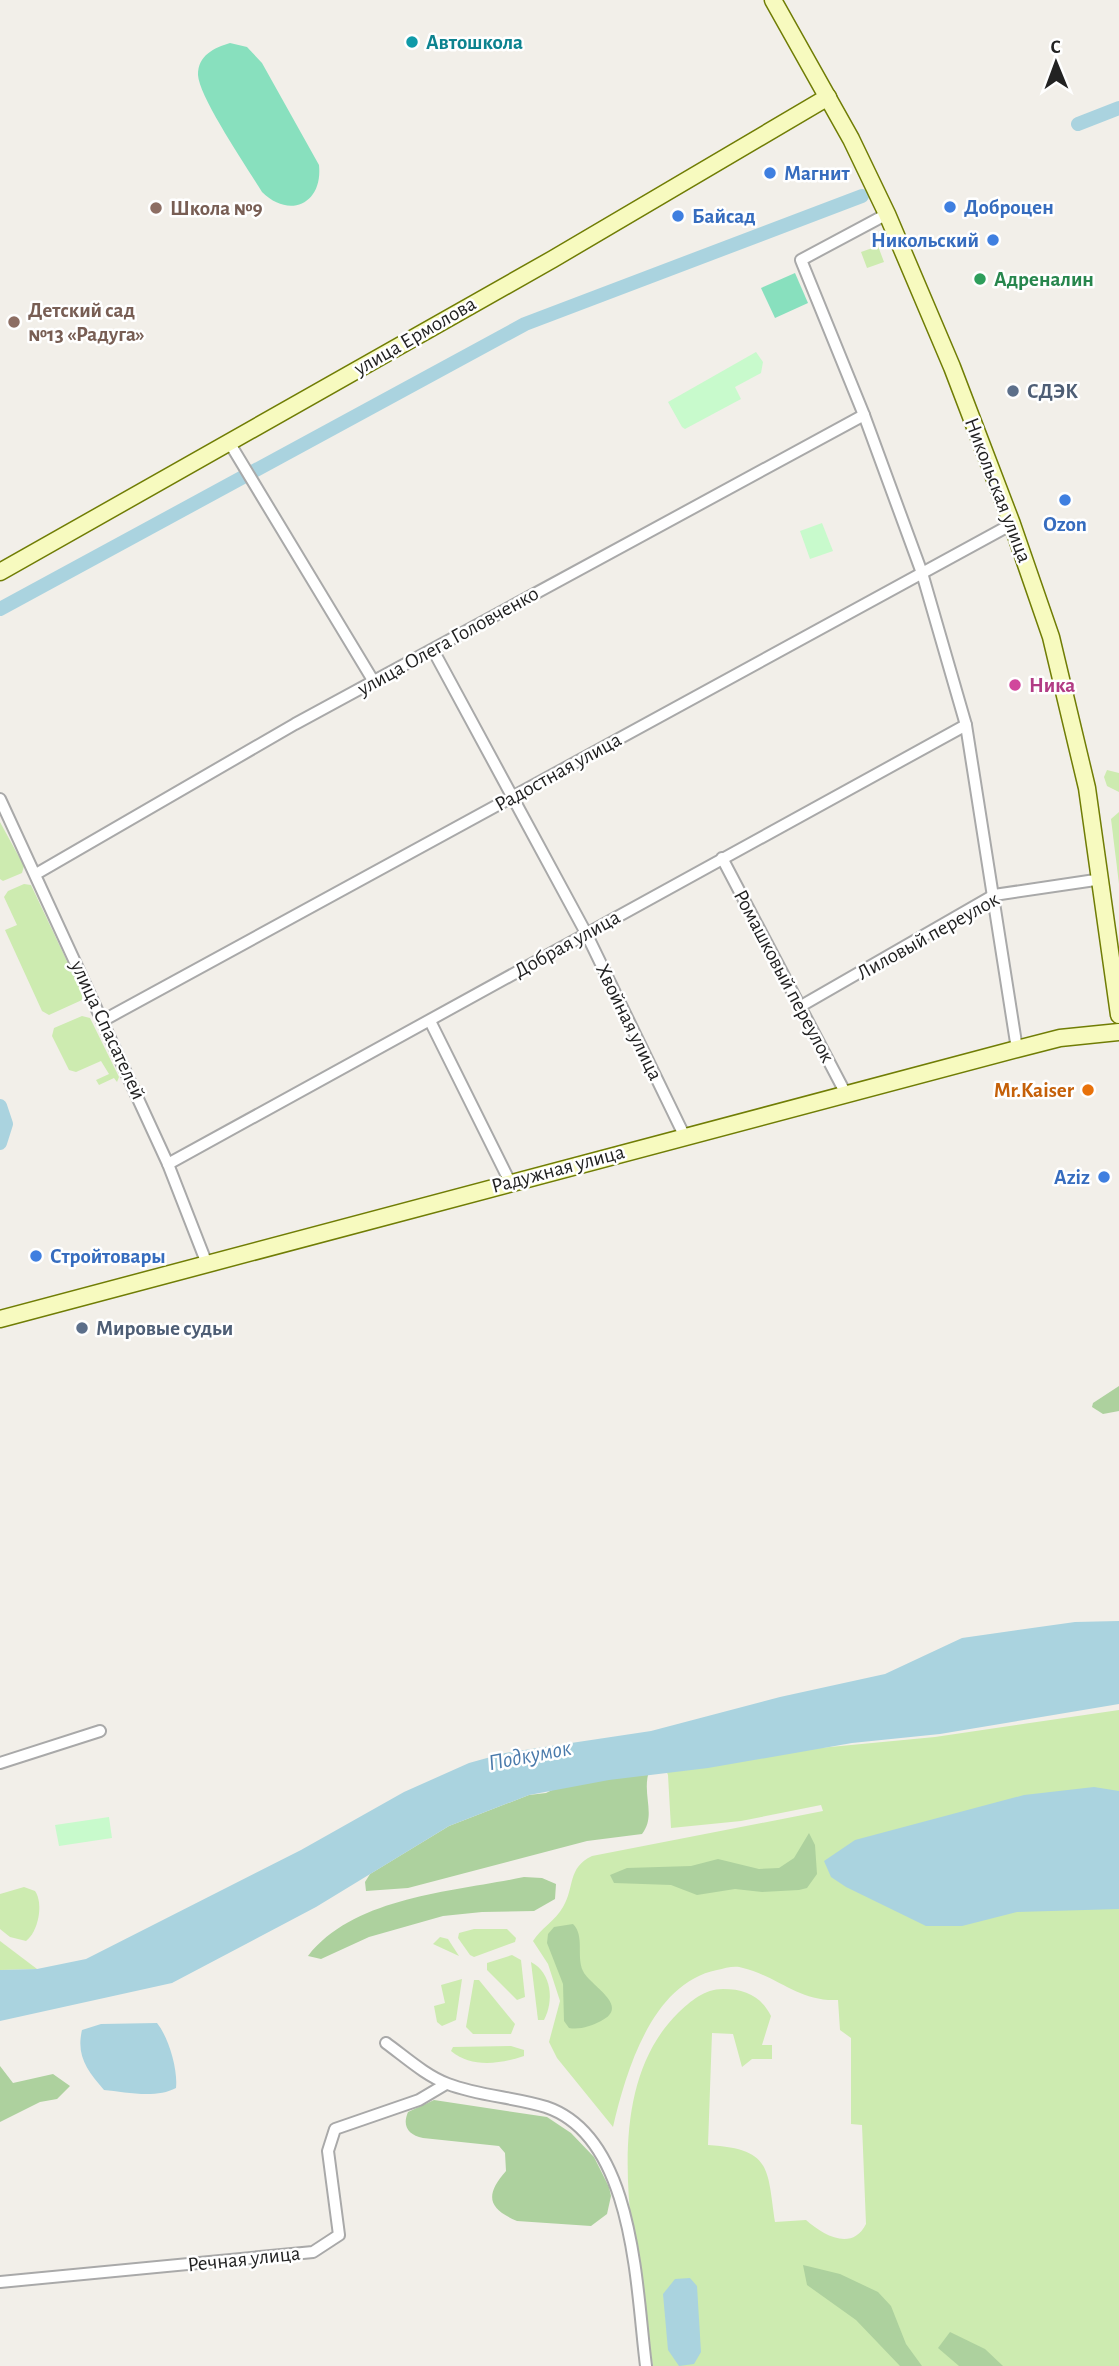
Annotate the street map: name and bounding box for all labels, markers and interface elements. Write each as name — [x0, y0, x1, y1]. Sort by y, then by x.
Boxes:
north arrow — [1021, 28, 1091, 98]
place label: Автошкола — [426, 32, 523, 53]
marker: Автошкола — [404, 34, 420, 50]
text: С — [1050, 38, 1061, 57]
place label: Магнит — [784, 163, 850, 184]
marker: Магнит — [762, 165, 778, 181]
place label: Доброцен — [964, 197, 1054, 218]
place label: Школа №9 — [170, 198, 263, 219]
marker: Доброцен — [942, 199, 958, 215]
marker: Школа №9 — [148, 200, 164, 216]
place label: Байсад — [692, 206, 756, 227]
marker: Байсад — [670, 208, 686, 224]
place label: Никольский — [871, 230, 979, 251]
marker: Никольский — [985, 232, 1001, 248]
place label: Адреналин — [994, 269, 1094, 290]
marker: Адреналин — [972, 271, 988, 287]
street label: улица Ермолова — [350, 292, 480, 380]
place label: Детский сад №13 «Радуга» — [28, 300, 145, 345]
marker: Детский сад №13 «Радуга» — [6, 314, 22, 330]
place label: СДЭК — [1027, 381, 1078, 402]
marker: СДЭК — [1005, 383, 1021, 399]
street label: Никольская улица — [961, 415, 1035, 566]
marker: Ozon — [1057, 492, 1073, 508]
place label: Ozon — [1043, 514, 1087, 535]
street label: улица Олега Головченко — [353, 583, 542, 700]
place label: Ника — [1029, 675, 1075, 696]
marker: Ника — [1007, 677, 1023, 693]
street label: Радостная улица — [491, 728, 625, 815]
street label: Ромашковый переулок — [730, 886, 839, 1066]
street label: Лиловый переулок — [853, 888, 1003, 984]
street label: Добрая улица — [510, 906, 624, 982]
street label: улица Спасателей — [66, 956, 149, 1103]
street label: Хвойная улица — [592, 960, 666, 1084]
place label: Mr.Kaiser — [994, 1080, 1075, 1101]
marker: Mr.Kaiser — [1080, 1082, 1096, 1098]
street label: Радужная улица — [489, 1141, 627, 1197]
place label: Aziz — [1054, 1167, 1090, 1188]
marker: Aziz — [1096, 1169, 1112, 1185]
place label: Стройтовары — [50, 1246, 166, 1267]
marker: Стройтовары — [28, 1248, 44, 1264]
place label: Мировые судьи — [96, 1318, 233, 1339]
marker: Мировые судьи — [74, 1320, 90, 1336]
water label: Подкумок — [487, 1737, 574, 1775]
street label: Речная улица — [187, 2243, 302, 2275]

